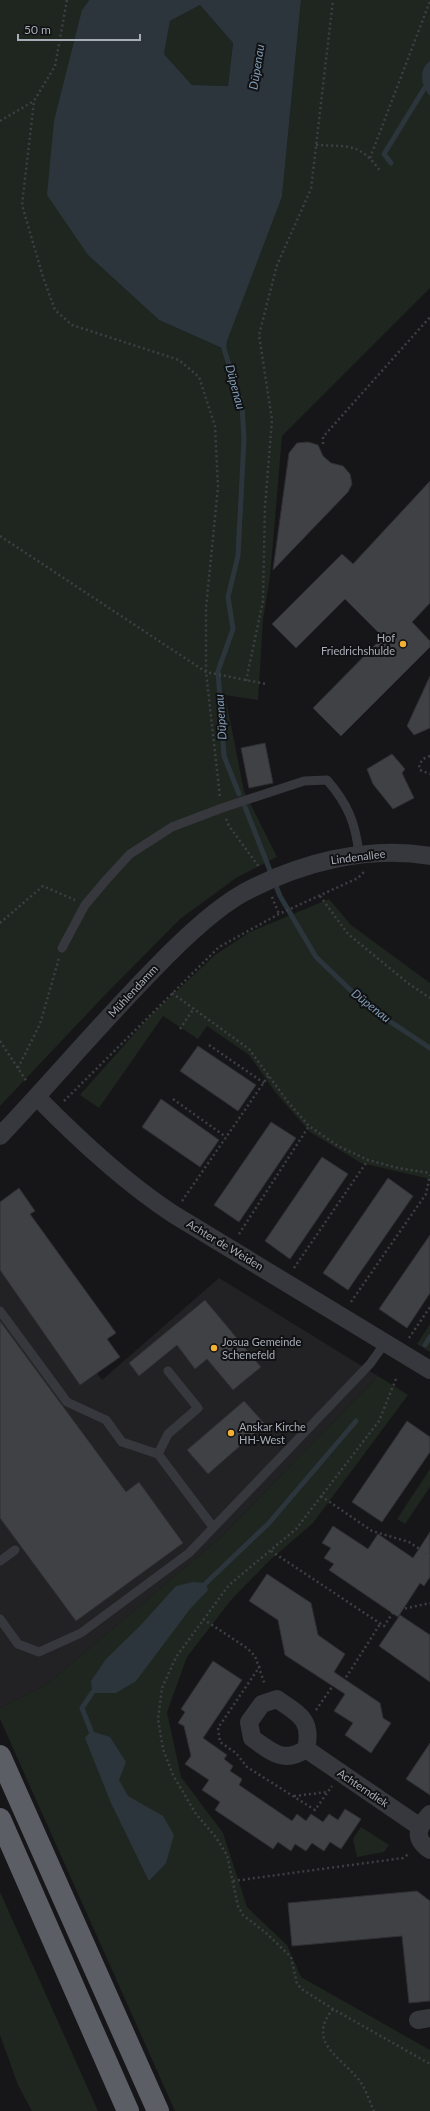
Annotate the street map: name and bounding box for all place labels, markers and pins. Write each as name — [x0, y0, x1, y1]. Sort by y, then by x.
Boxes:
place label: Hof Friedrichshulde — [321, 631, 395, 657]
marker: Hof Friedrichshulde — [398, 639, 408, 649]
place label: Josua Gemeinde Schenefeld — [222, 1335, 301, 1361]
marker: Josua Gemeinde Schenefeld — [209, 1343, 219, 1353]
place label: Anskar Kirche HH-West — [239, 1420, 306, 1446]
marker: Anskar Kirche HH-West — [226, 1428, 236, 1438]

